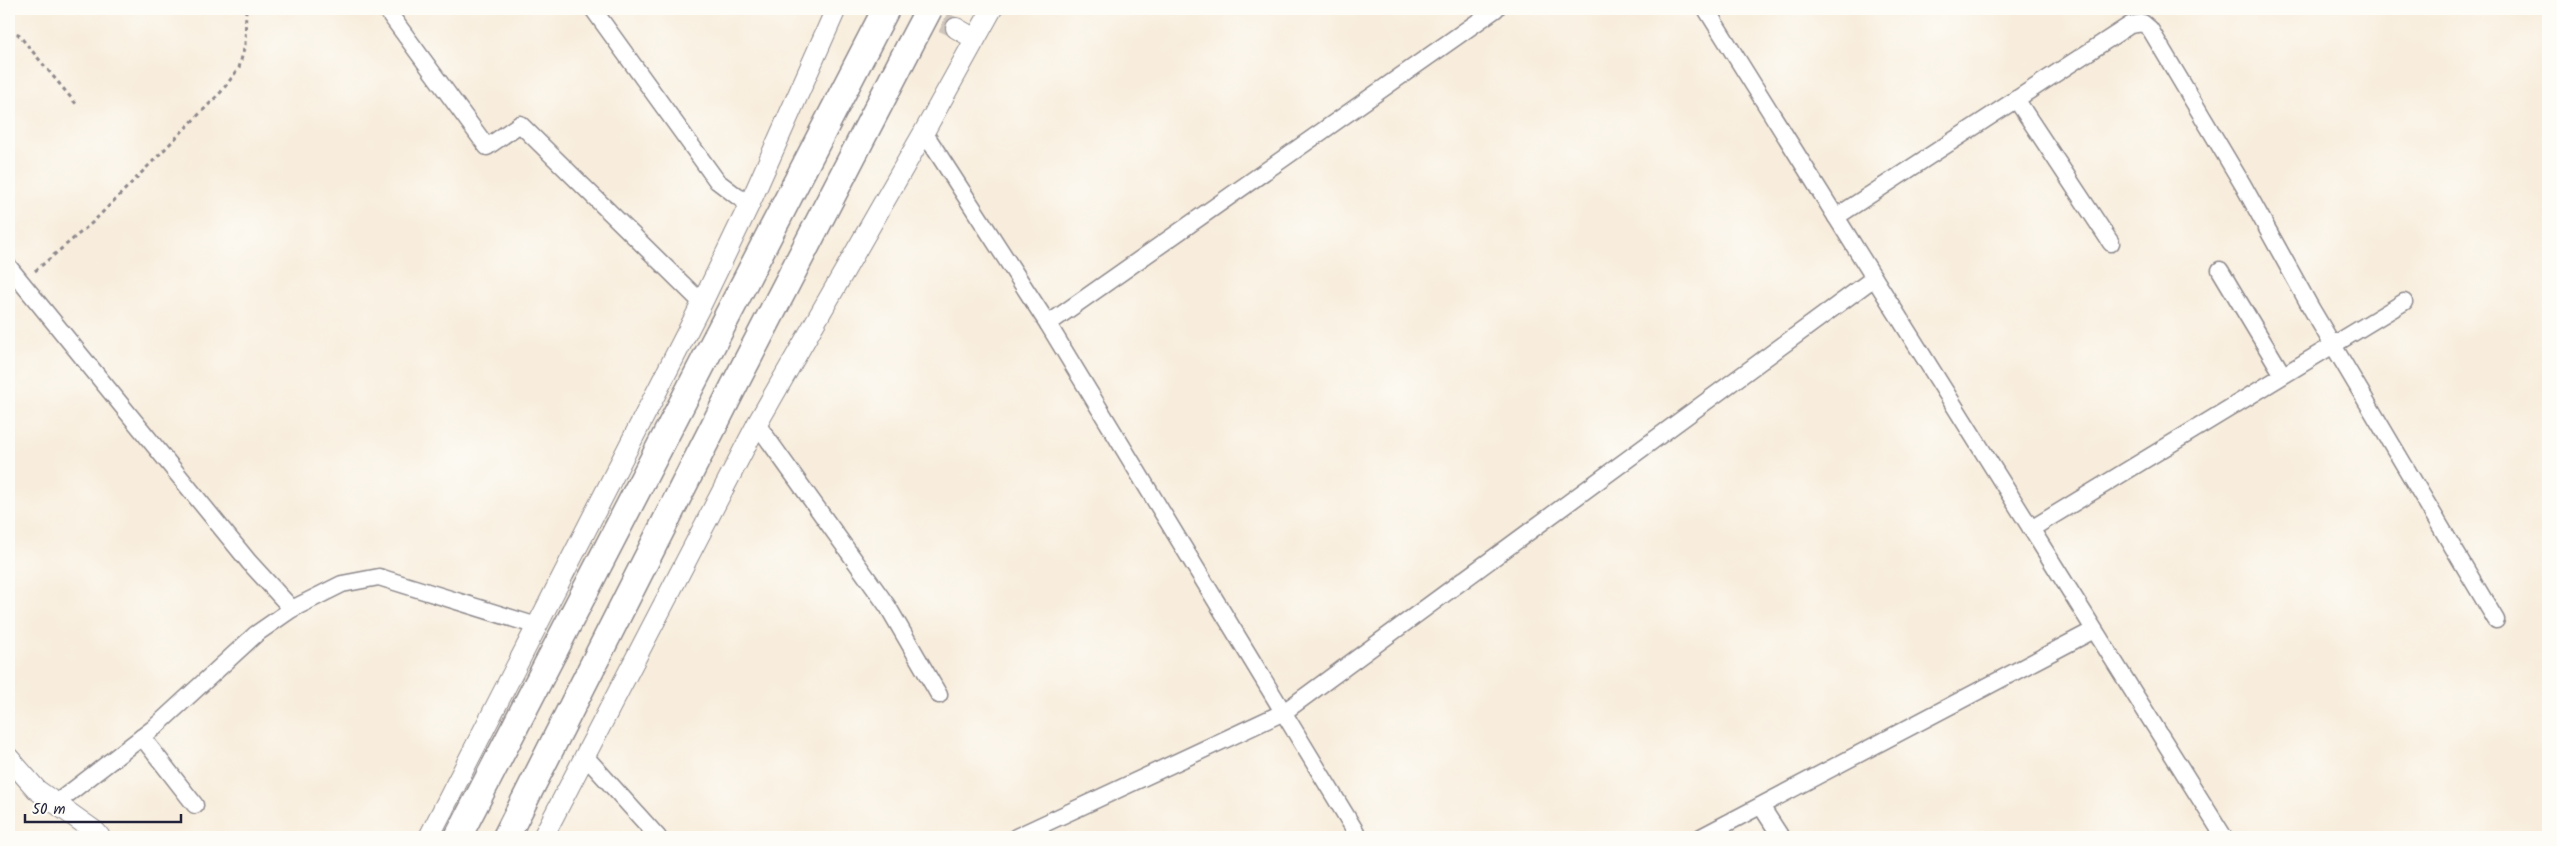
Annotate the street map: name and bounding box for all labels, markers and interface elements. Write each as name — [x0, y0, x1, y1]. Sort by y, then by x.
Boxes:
scale bar — [25, 791, 181, 823]
text: 50 m — [32, 798, 66, 822]

